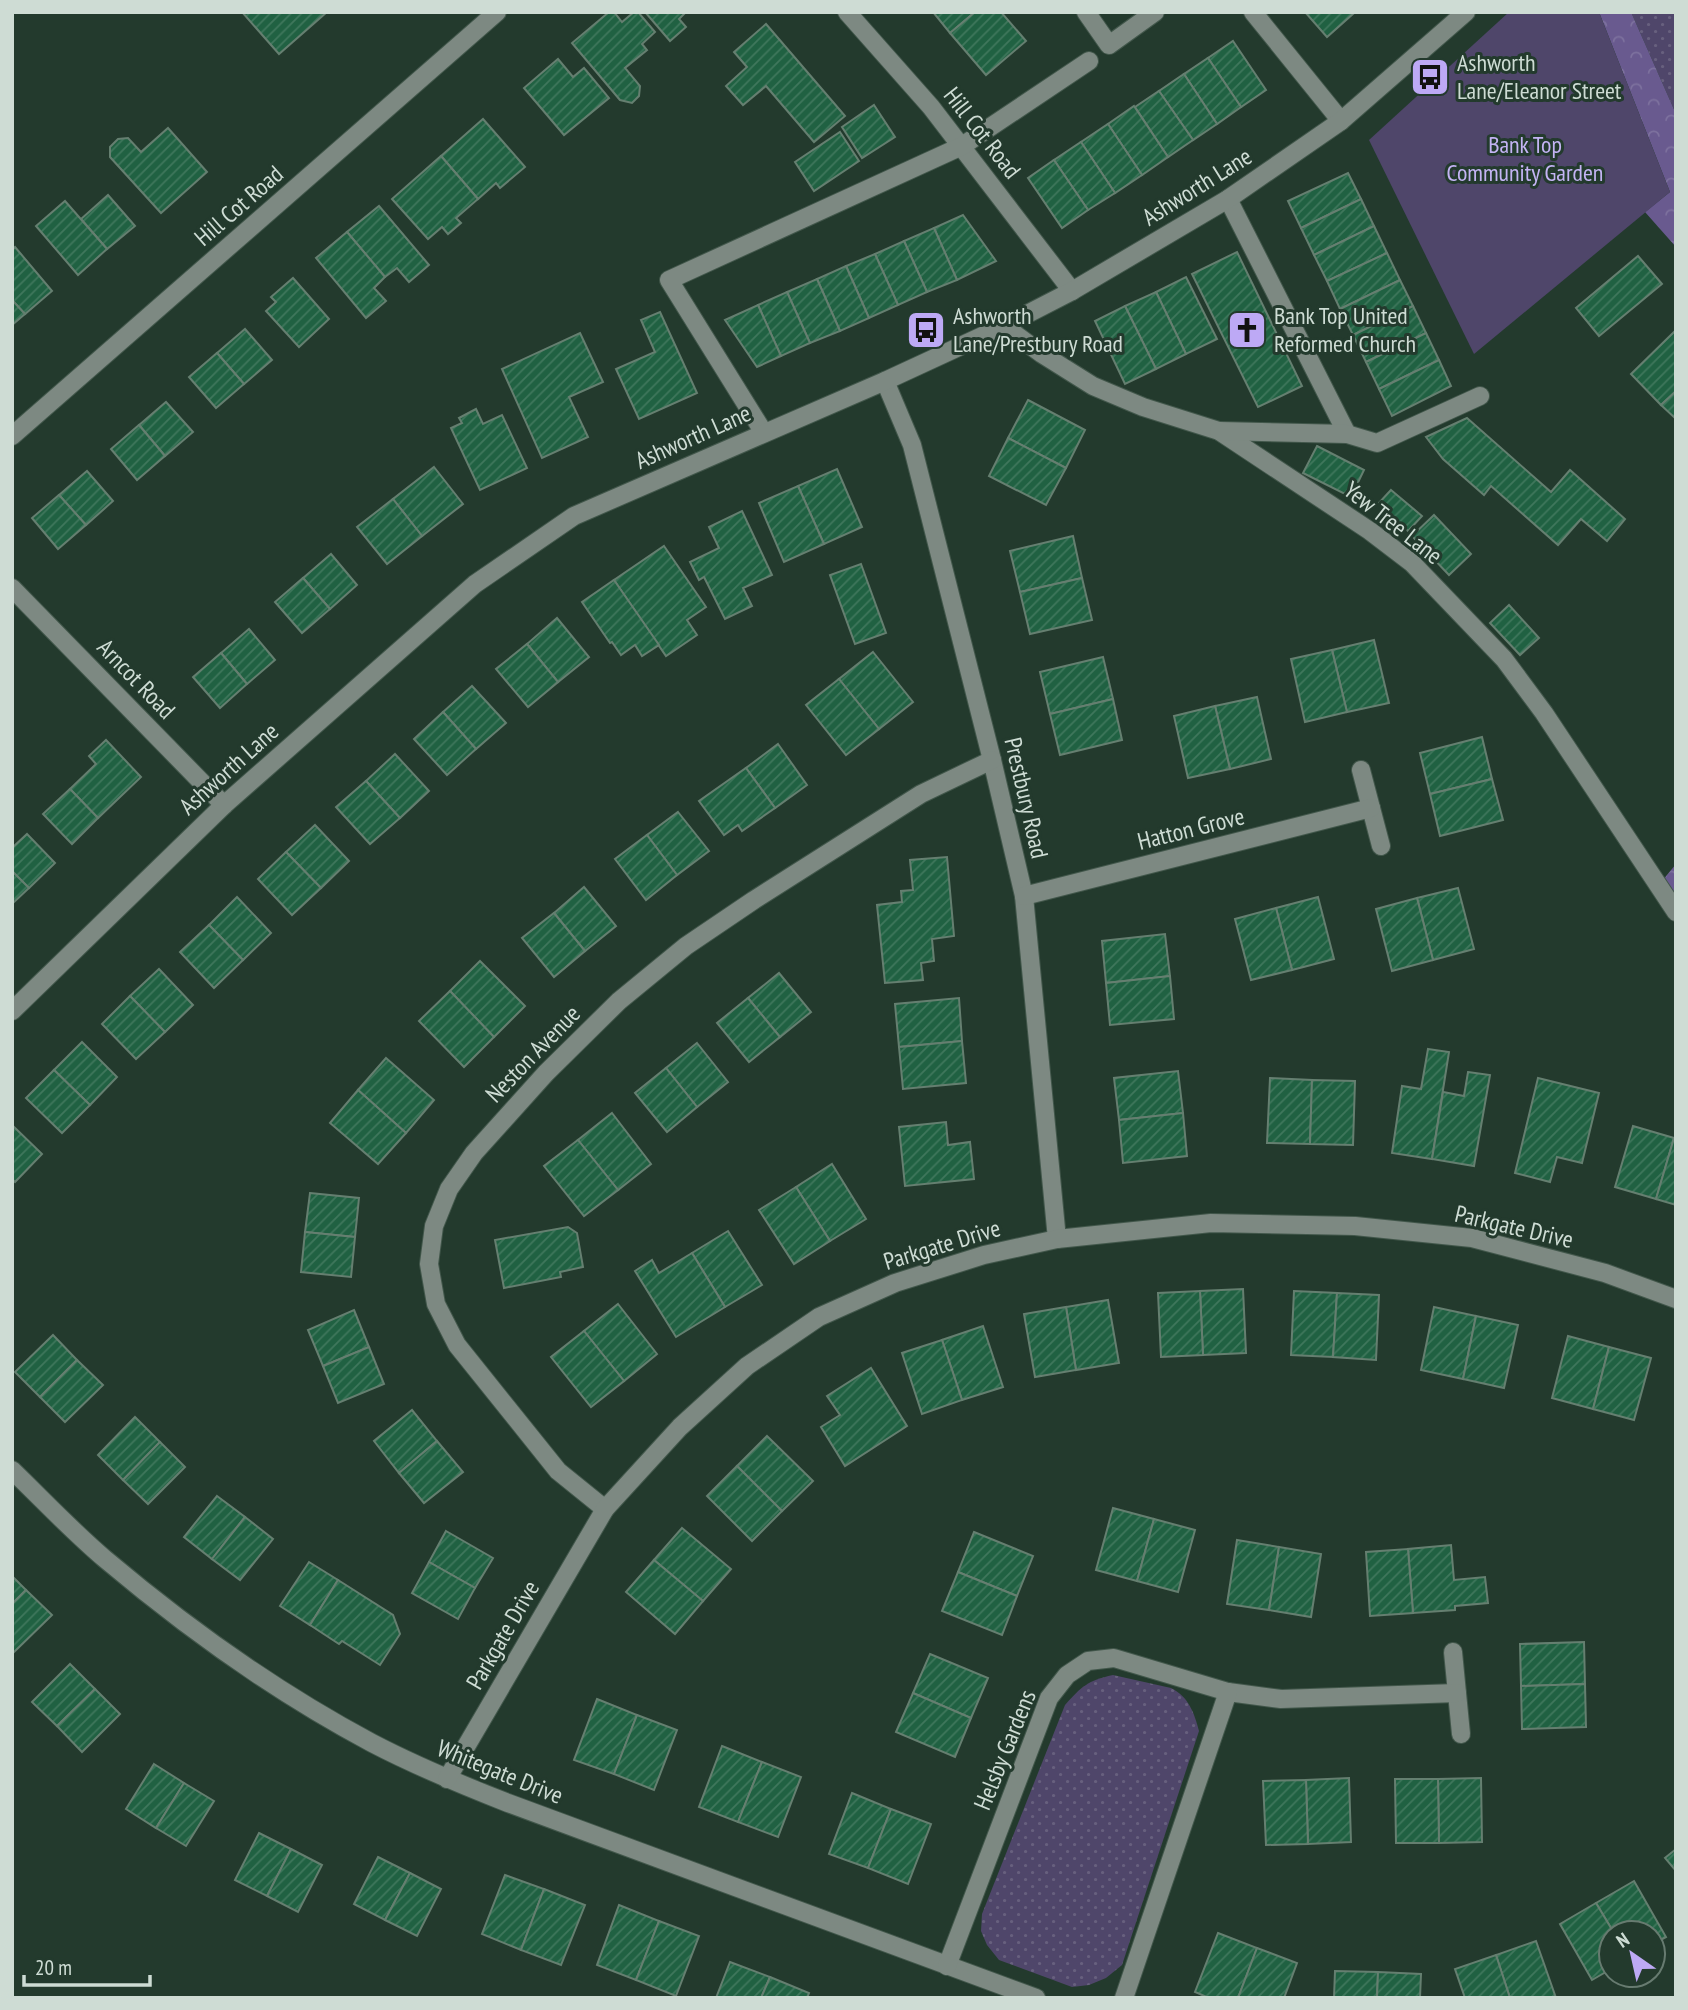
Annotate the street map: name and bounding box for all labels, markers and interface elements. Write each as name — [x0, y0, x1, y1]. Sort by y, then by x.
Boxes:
place label: Ashworth Lane/Eleanor Street — [1457, 47, 1622, 106]
bus stop icon: Ashworth Lane/Eleanor Street — [1409, 56, 1451, 98]
street label: Hill Cot Road — [937, 81, 1028, 185]
park label: Bank Top Community Garden — [1447, 129, 1603, 188]
street label: Ashworth Lane — [1136, 141, 1257, 232]
street label: Hill Cot Road — [188, 159, 289, 253]
place label: Ashworth Lane/Prestbury Road — [953, 300, 1123, 359]
place label: Bank Top United Reformed Church — [1274, 300, 1416, 359]
bus stop icon: Ashworth Lane/Prestbury Road — [905, 309, 947, 351]
church icon: Bank Top United Reformed Church — [1226, 309, 1268, 351]
street label: Ashworth Lane — [630, 397, 755, 476]
street label: Yew Tree Lane — [1338, 474, 1449, 571]
street label: Arncot Road — [91, 632, 182, 725]
street label: Ashworth Lane — [172, 716, 285, 821]
street label: Prestbury Road — [998, 734, 1055, 861]
street label: Hatton Grove — [1134, 800, 1248, 857]
street label: Neston Avenue — [479, 999, 587, 1109]
street label: Parkgate Drive — [1452, 1198, 1576, 1255]
street label: Parkgate Drive — [880, 1212, 1004, 1277]
street label: Parkgate Drive — [459, 1575, 546, 1695]
street label: Helsby Gardens — [966, 1685, 1043, 1815]
street label: Whitegate Drive — [433, 1732, 568, 1811]
north arrow — [1597, 1919, 1667, 1989]
text: N — [1612, 1927, 1633, 1953]
scale bar — [24, 1944, 150, 1988]
text: 20 m — [35, 1954, 72, 1981]

